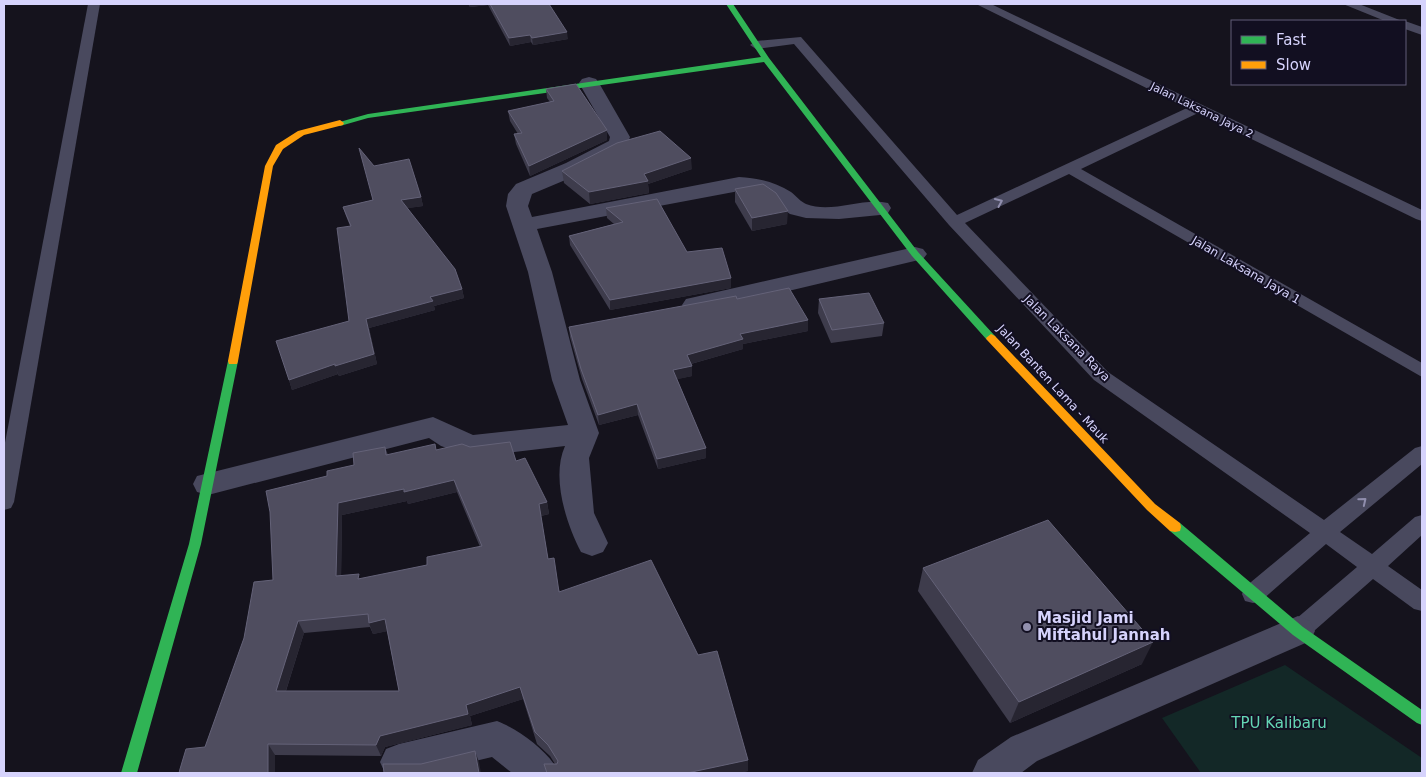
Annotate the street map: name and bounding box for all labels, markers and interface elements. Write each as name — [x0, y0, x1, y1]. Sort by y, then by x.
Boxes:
legend — [1231, 20, 1406, 85]
text: Fast — [1276, 31, 1306, 49]
text: Slow — [1276, 56, 1311, 74]
street label: Jalan Laksana Jaya 2 — [1147, 79, 1255, 141]
one-way arrow — [994, 197, 1003, 208]
street label: Jalan Laksana Jaya 1 — [1188, 233, 1303, 307]
street label: Jalan Laksana Raya — [1020, 291, 1113, 384]
street label: Jalan Banten Lama - Mauk — [994, 321, 1112, 446]
one-way arrow — [1357, 498, 1367, 507]
place label: Masjid Jami Miftahul Jannah — [1037, 609, 1170, 644]
marker: Masjid Jami Miftahul Jannah — [1021, 621, 1033, 633]
park label: TPU Kalibaru — [1230, 714, 1327, 732]

